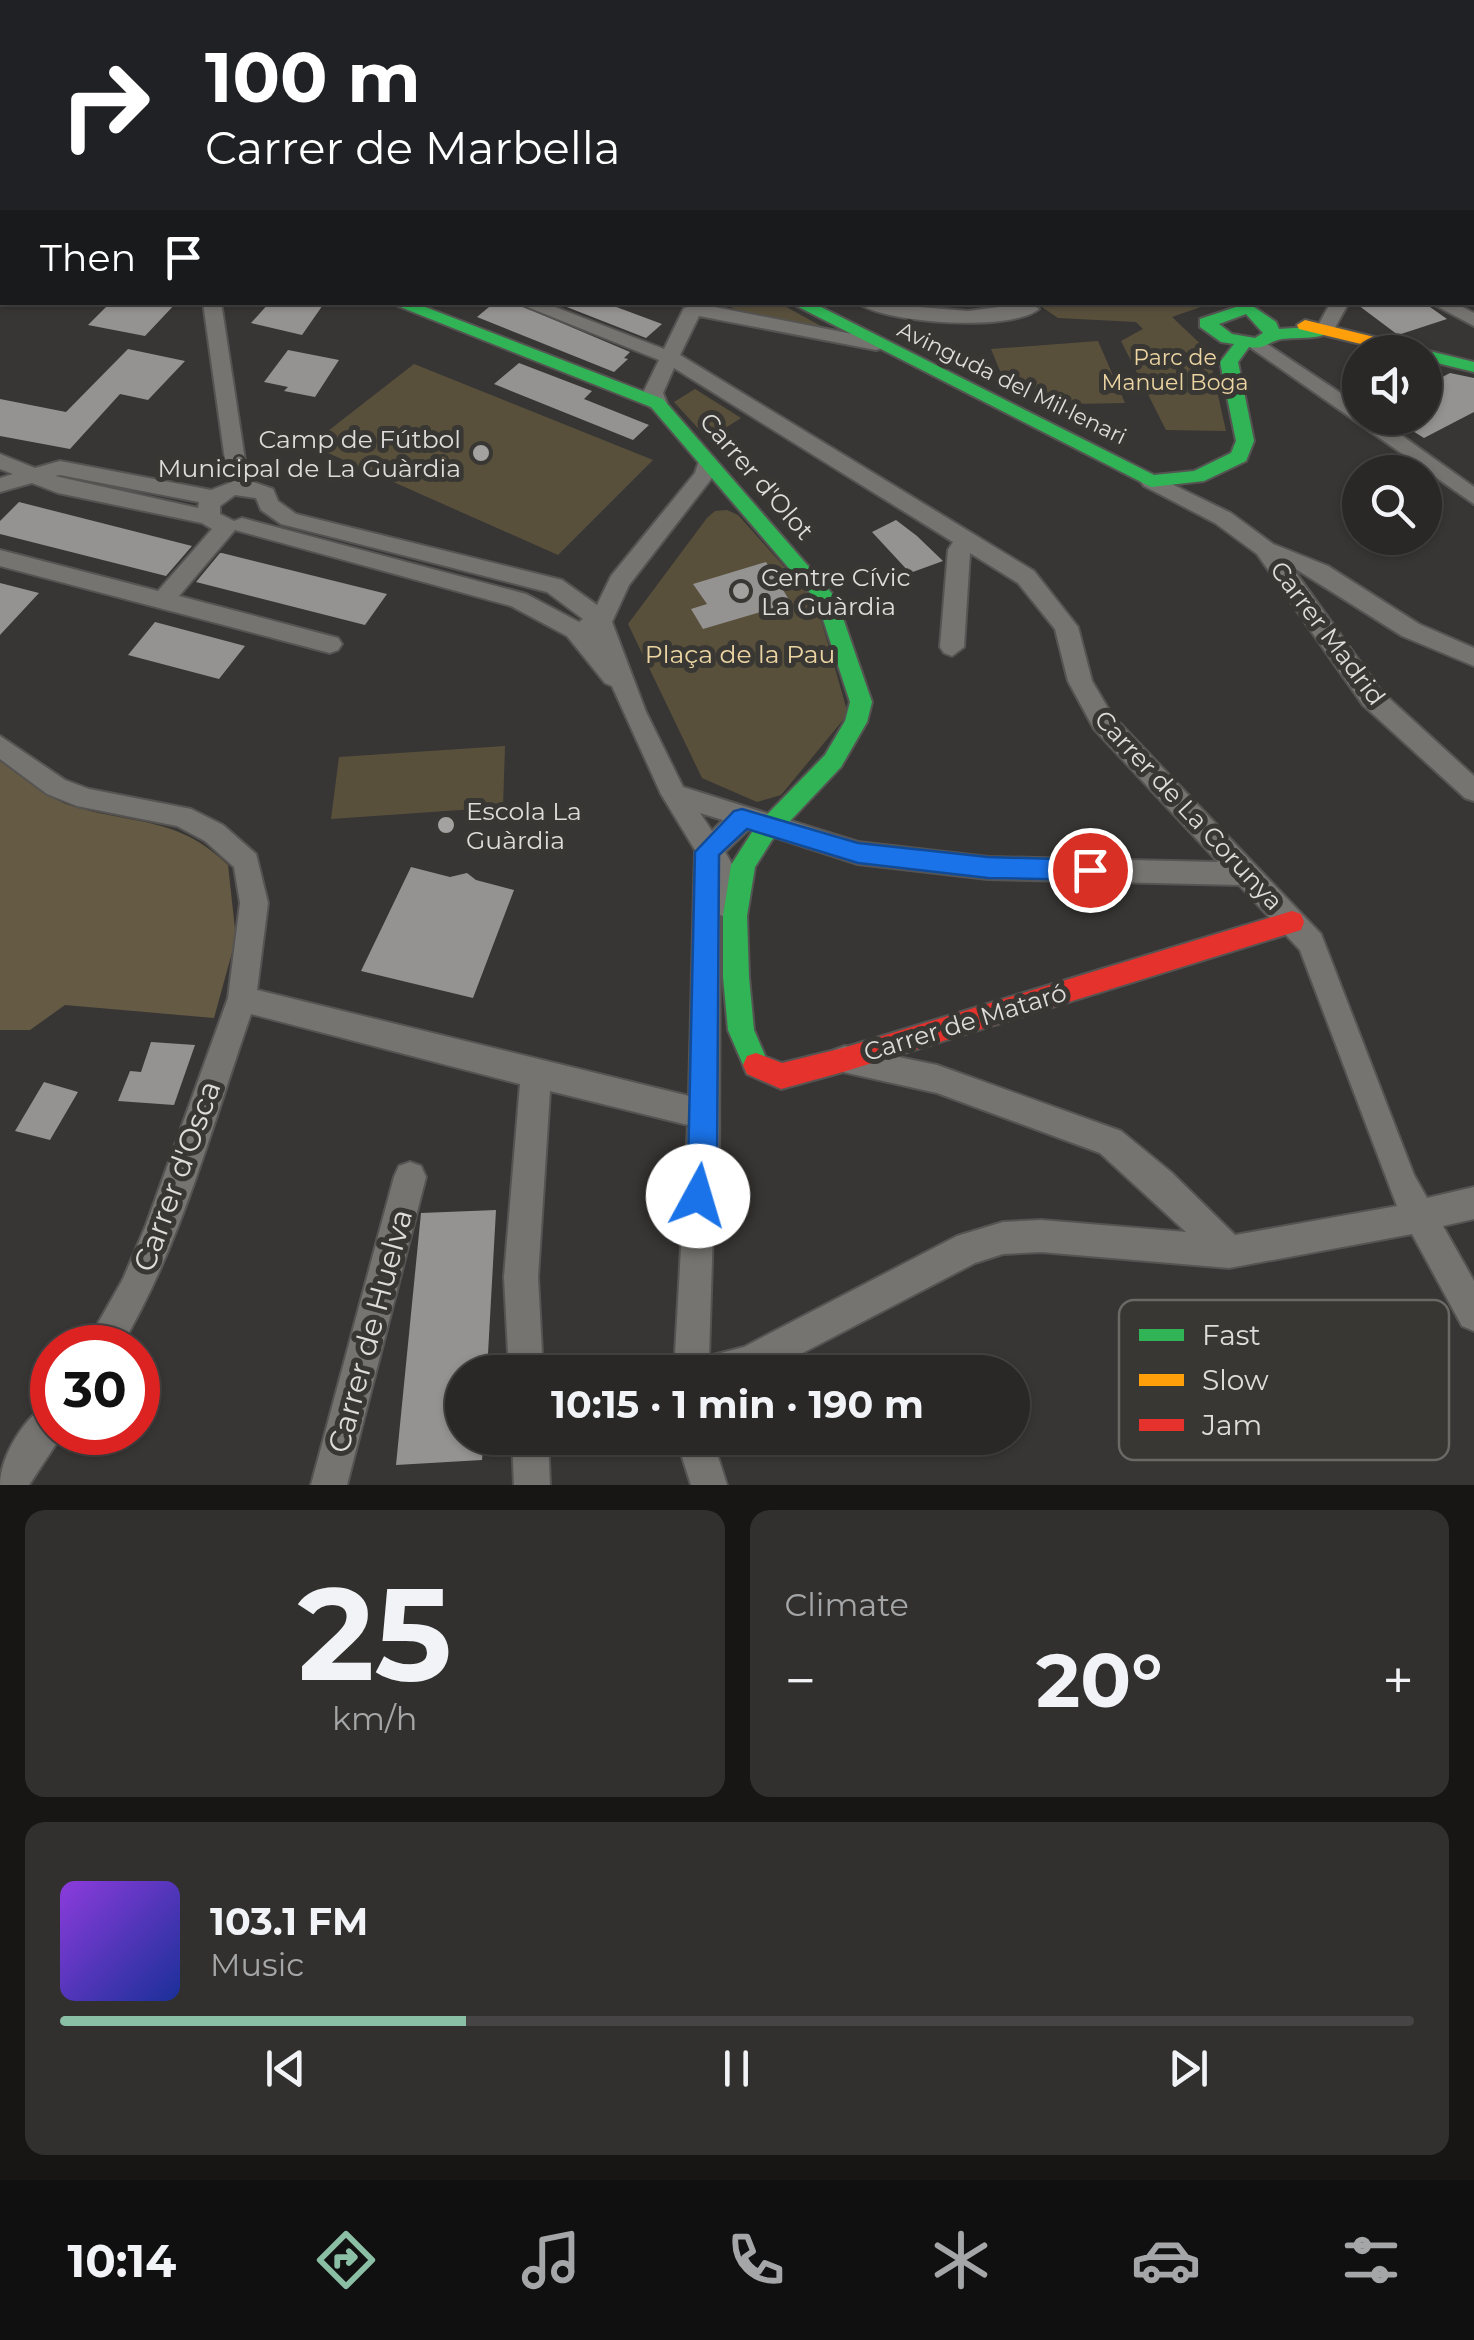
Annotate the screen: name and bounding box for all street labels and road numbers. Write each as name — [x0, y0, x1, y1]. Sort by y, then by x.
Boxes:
street label: Avinguda del Mil·lenari — [893, 316, 1131, 450]
street label: Carrer d'Olot — [694, 406, 820, 546]
street label: Carrer Madrid — [1264, 555, 1392, 711]
street label: Carrer de La Corunya — [1089, 704, 1289, 916]
street label: Carrer de Mataró — [860, 977, 1070, 1067]
street label: Carrer d'Osca — [125, 1075, 229, 1277]
street label: Carrer de Huelva — [320, 1205, 420, 1457]

